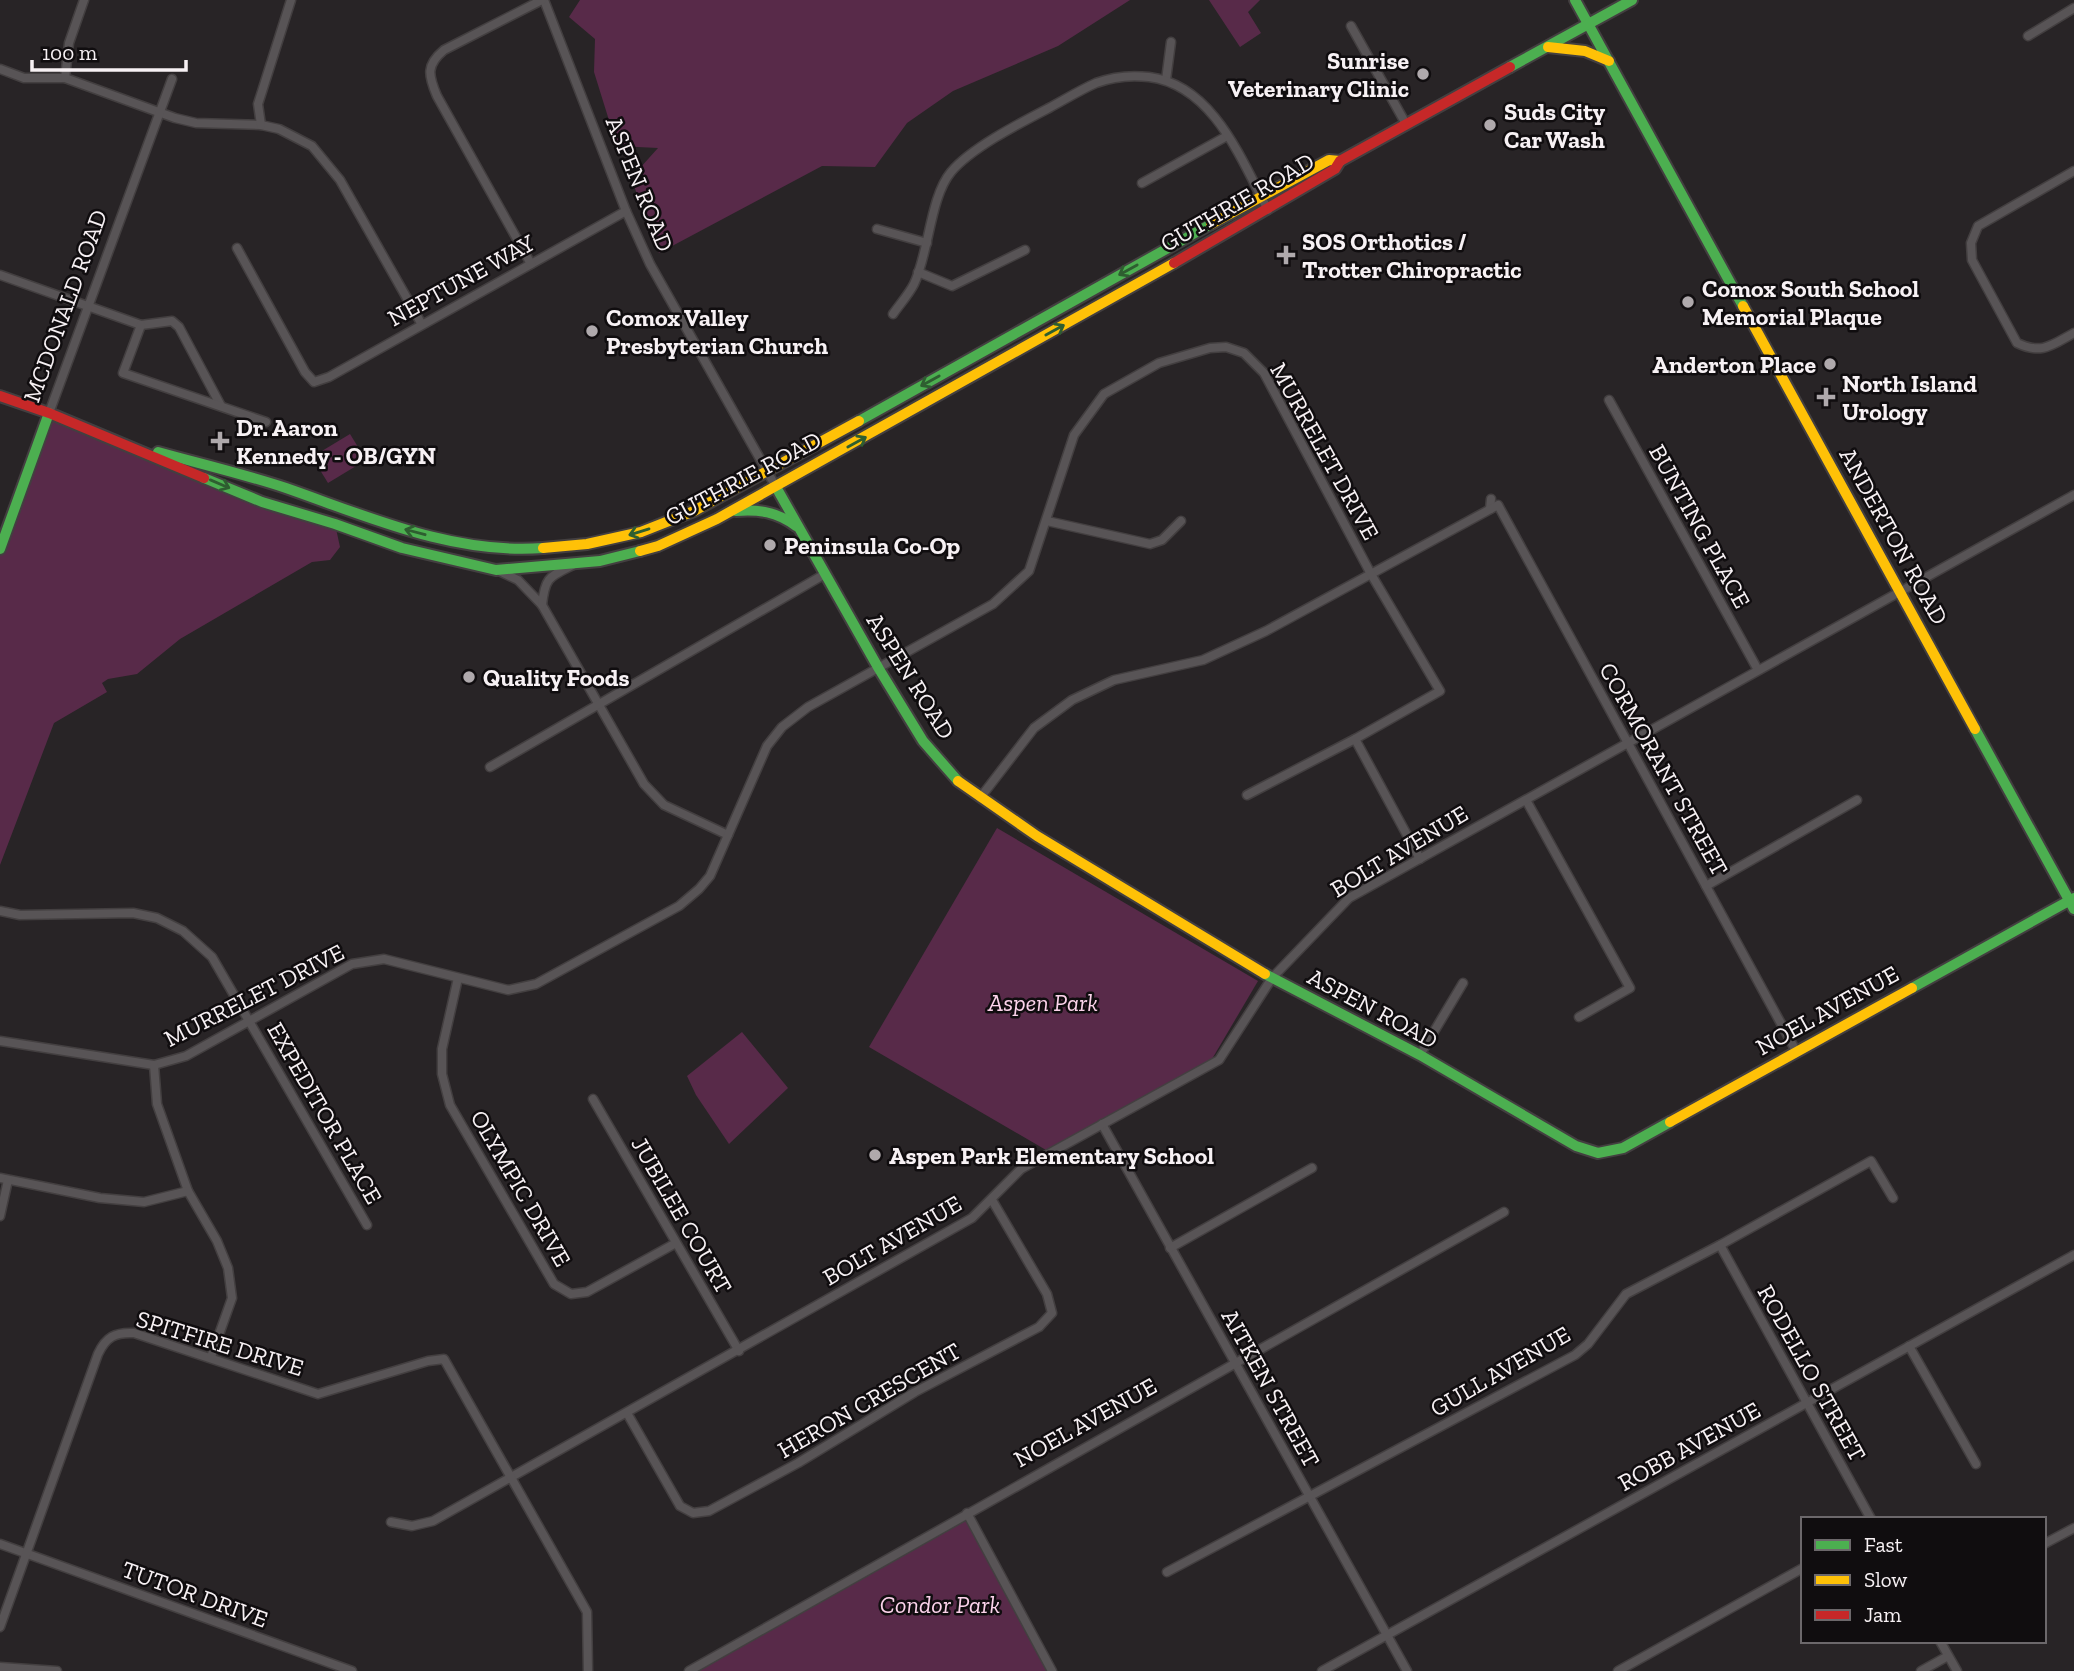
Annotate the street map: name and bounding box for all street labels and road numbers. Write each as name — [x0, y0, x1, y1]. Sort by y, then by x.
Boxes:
street label: ASPEN ROAD — [600, 112, 680, 256]
street label: GUTHRIE ROAD — [1155, 146, 1319, 258]
street label: MCDONALD ROAD — [17, 206, 113, 406]
street label: NEPTUNE WAY — [382, 228, 540, 332]
street label: MURRELET DRIVE — [1264, 357, 1386, 545]
street label: GUTHRIE ROAD — [660, 425, 826, 531]
street label: BUNTING PLACE — [1643, 439, 1757, 613]
street label: ANDERTON ROAD — [1833, 443, 1955, 629]
street label: ASPEN ROAD — [861, 608, 961, 744]
street label: CORMORANT STREET — [1593, 657, 1735, 881]
street label: BOLT AVENUE — [1325, 799, 1473, 903]
street label: MURRELET DRIVE — [159, 937, 349, 1053]
street label: NOEL AVENUE — [1751, 959, 1903, 1061]
street label: ASPEN ROAD — [1303, 962, 1443, 1054]
street label: EXPEDITOR PLACE — [261, 1017, 389, 1209]
street label: OLYMPIC DRIVE — [464, 1105, 578, 1271]
street label: JUBILEE COURT — [625, 1131, 739, 1299]
street label: BOLT AVENUE — [818, 1189, 966, 1291]
street label: RODELLO STREET — [1751, 1280, 1873, 1466]
street label: SPITFIRE DRIVE — [133, 1304, 307, 1382]
street label: AITKEN STREET — [1216, 1304, 1327, 1472]
street label: GULL AVENUE — [1425, 1319, 1575, 1423]
street label: HERON CRESCENT — [772, 1336, 966, 1464]
street label: NOEL AVENUE — [1009, 1371, 1161, 1473]
street label: ROBB AVENUE — [1613, 1395, 1765, 1497]
street label: TUTOR DRIVE — [118, 1554, 272, 1634]

